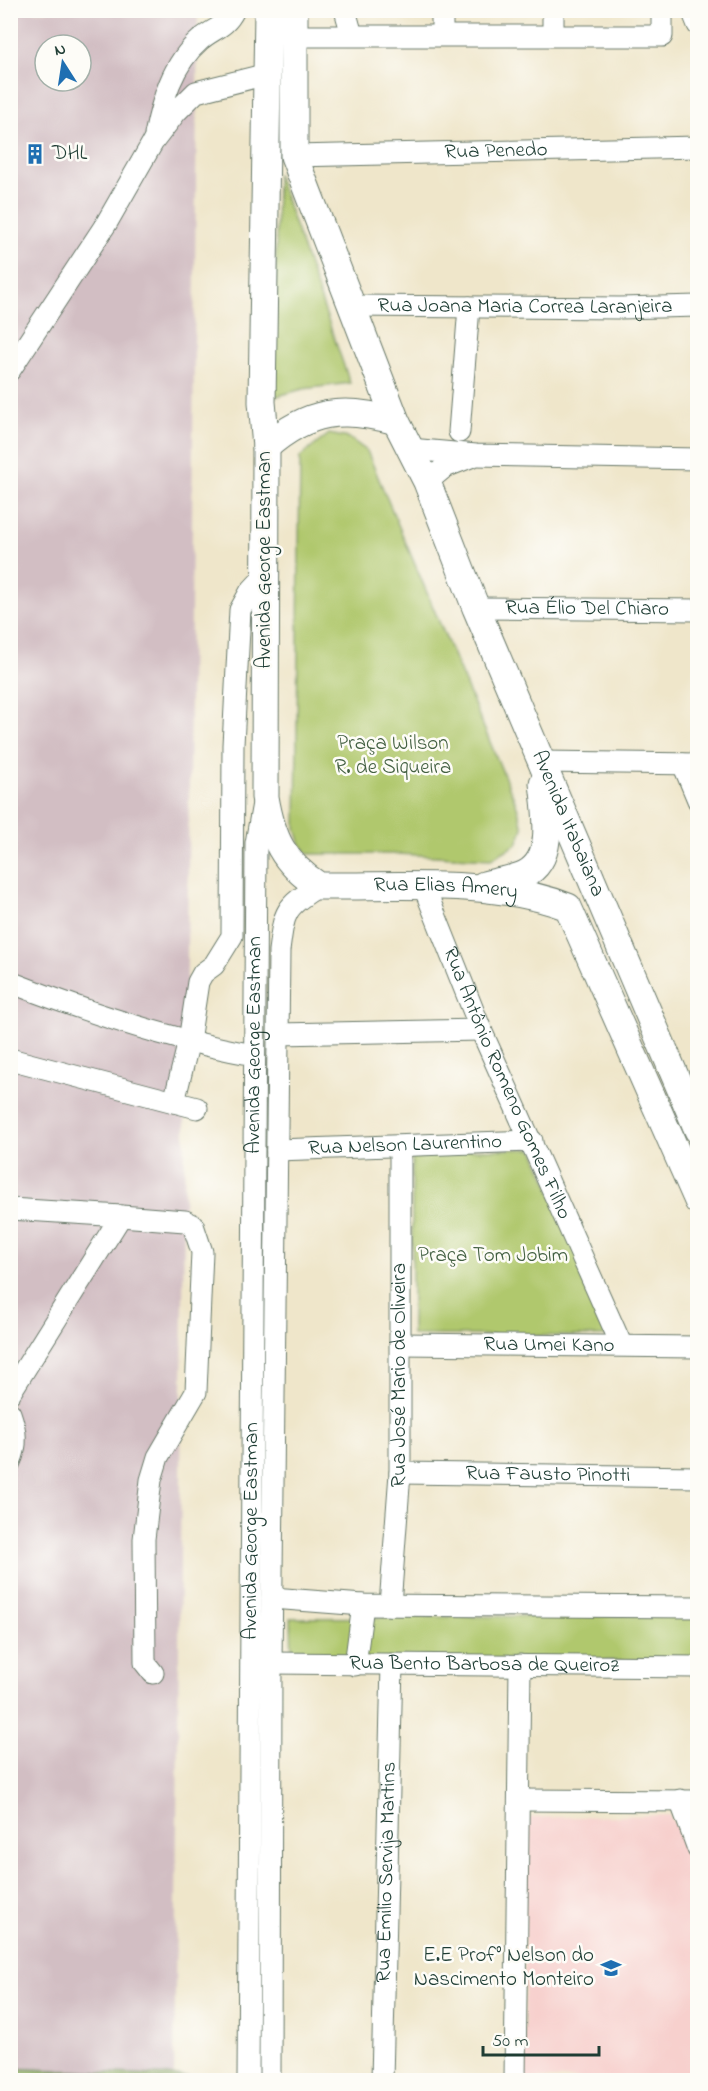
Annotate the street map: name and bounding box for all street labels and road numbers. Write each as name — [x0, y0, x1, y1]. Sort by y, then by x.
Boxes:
street label: Rua Penedo — [444, 135, 548, 168]
street label: Rua Joana Maria Correa Laranjeira — [378, 291, 673, 323]
street label: Avenida George Eastman — [250, 451, 282, 669]
street label: Rua Élio Del Chiaro — [505, 593, 669, 625]
street label: Avenida Itabaiana — [523, 746, 612, 902]
street label: Rua Elias Amery — [373, 870, 520, 910]
street label: Avenida George Eastman — [239, 936, 272, 1154]
street label: Rua Antônio Romeno Gomes Filho — [434, 943, 579, 1224]
street label: Rua Nelson Laurentino — [307, 1127, 502, 1164]
street label: Rua José Mario de Oliveira — [384, 1263, 415, 1489]
street label: Rua Umei Kano — [483, 1330, 615, 1361]
street label: Avenida George Eastman — [236, 1422, 269, 1640]
street label: Rua Fausto Pinotti — [465, 1459, 631, 1491]
street label: Rua Bento Barbosa de Queiroz — [349, 1649, 619, 1681]
street label: Rua Emilio Servija Martins — [369, 1761, 405, 1983]

